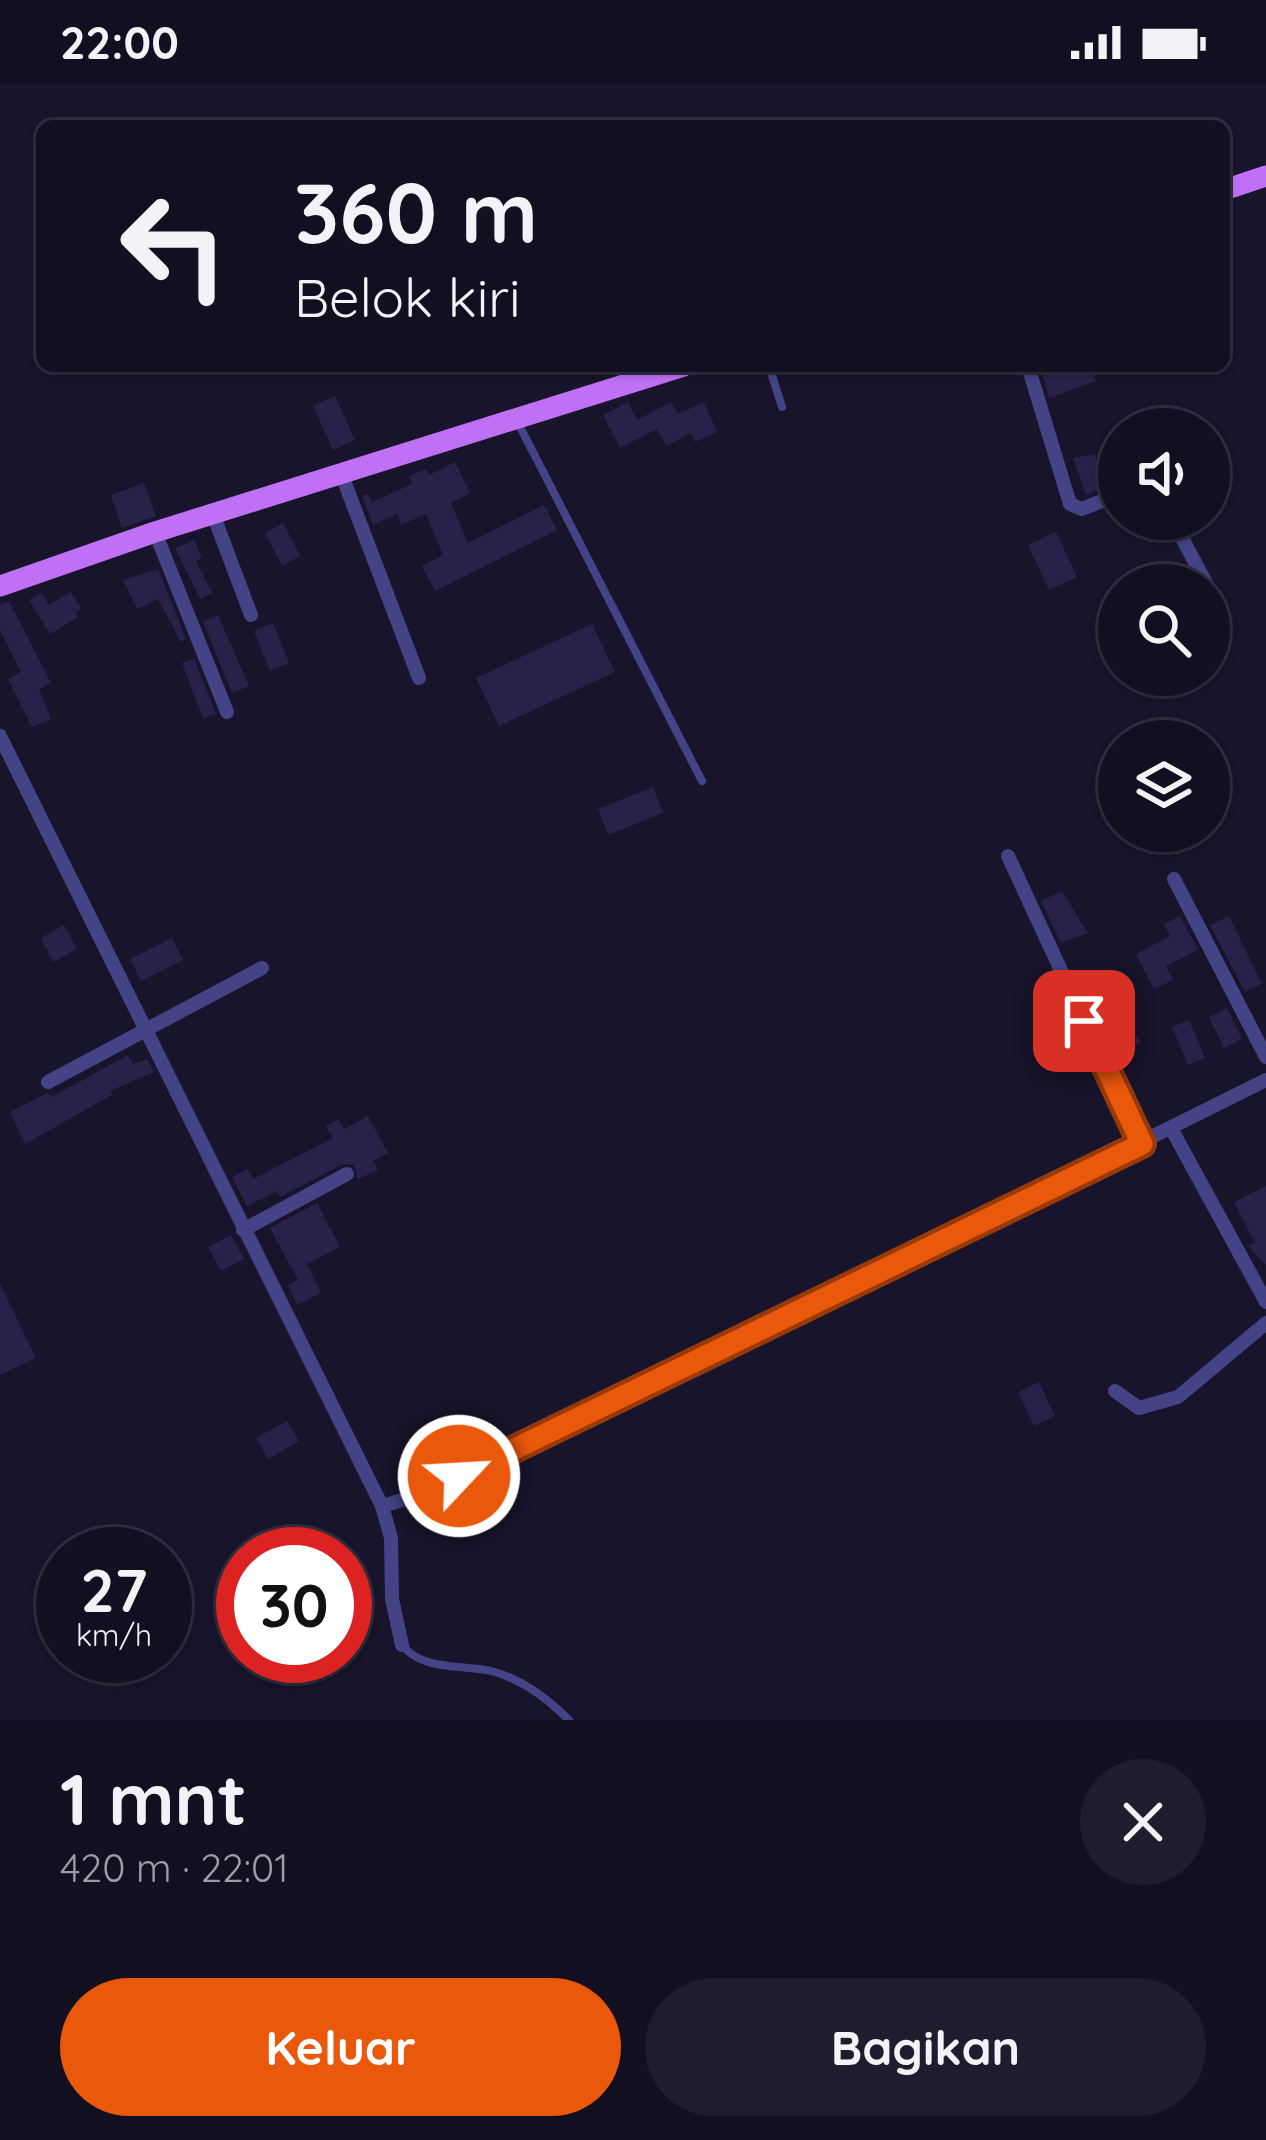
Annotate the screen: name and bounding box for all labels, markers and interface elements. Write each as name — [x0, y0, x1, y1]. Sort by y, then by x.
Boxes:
text: 22:00 — [60, 14, 179, 70]
text: 360 m — [294, 159, 538, 264]
icon: left — [96, 168, 252, 324]
text: Belok kiri — [294, 263, 521, 331]
map controls — [1098, 408, 1230, 852]
button: sound — [1098, 408, 1230, 540]
button: search — [1098, 564, 1230, 696]
button: layers — [1098, 720, 1230, 852]
pin — [1033, 970, 1135, 1072]
icon: arrive — [1051, 988, 1117, 1054]
position arrow — [396, 1413, 522, 1539]
speed limit sign: 30 — [216, 1527, 372, 1683]
text: 27 — [80, 1552, 148, 1627]
text: km/h — [76, 1616, 152, 1654]
text: 1 mnt — [60, 1753, 247, 1843]
button: close — [1080, 1759, 1206, 1885]
text: 420 m · 22:01 — [60, 1843, 289, 1892]
button: Keluar — [60, 1978, 621, 2116]
button: Bagikan — [645, 1978, 1206, 2116]

